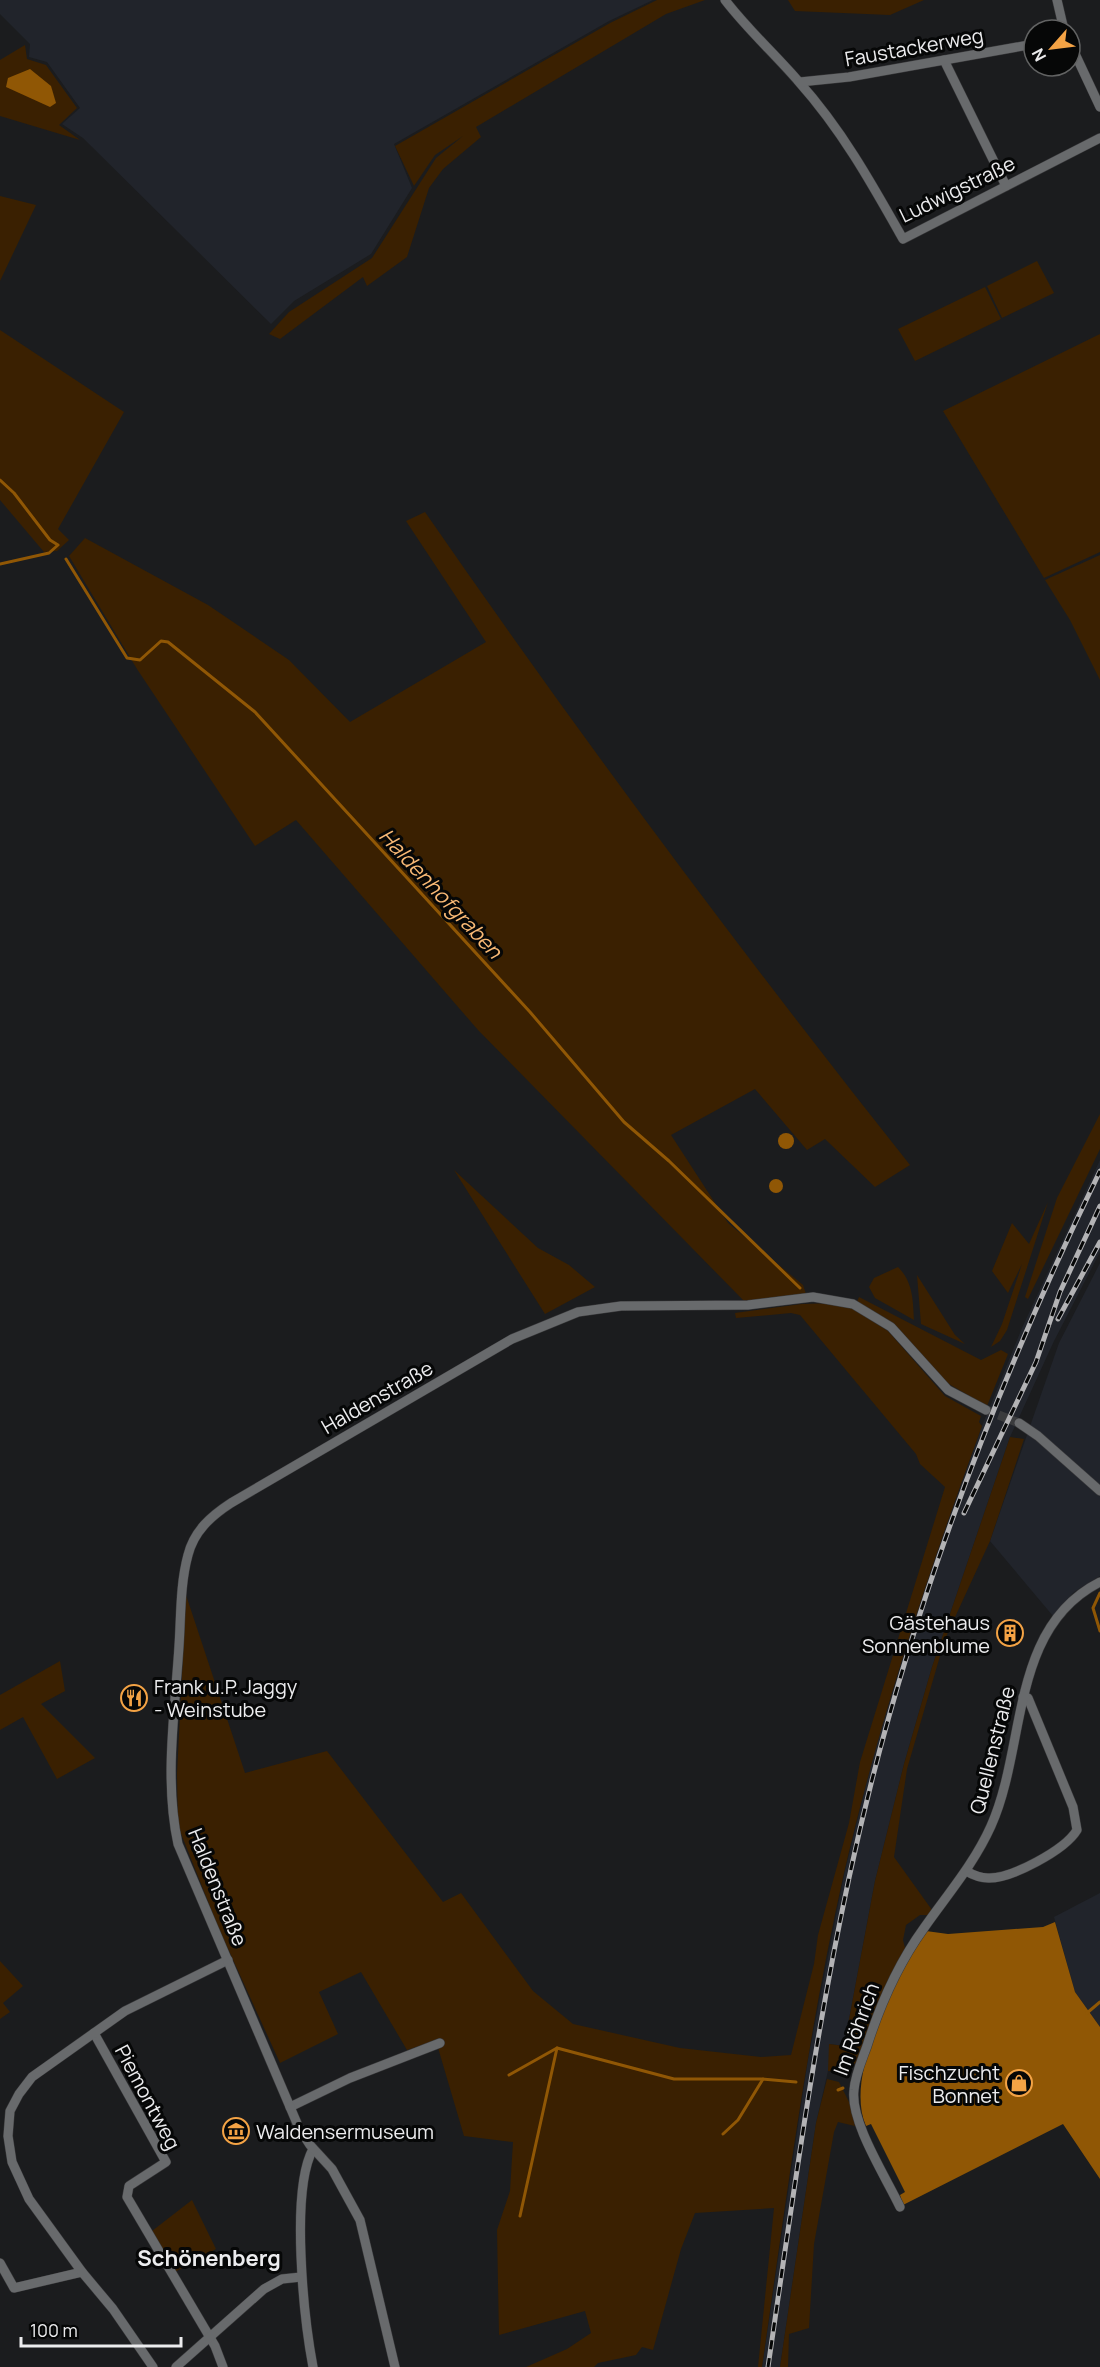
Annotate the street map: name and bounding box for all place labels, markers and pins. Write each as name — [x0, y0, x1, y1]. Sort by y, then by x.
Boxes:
place label: Gästehaus Sonnenblume — [862, 1609, 990, 1659]
building icon: Gästehaus Sonnenblume — [995, 1618, 1025, 1648]
place label: Frank u.P. Jaggy - Weinstube — [154, 1673, 298, 1723]
restaurant icon: Frank u.P. Jaggy - Weinstube — [119, 1683, 149, 1713]
place label: Fischzucht Bonnet — [898, 2059, 1000, 2109]
shop icon: Fischzucht Bonnet — [1004, 2068, 1034, 2098]
museum icon: Waldensermuseum — [221, 2116, 251, 2146]
place label: Waldensermuseum — [256, 2118, 434, 2145]

